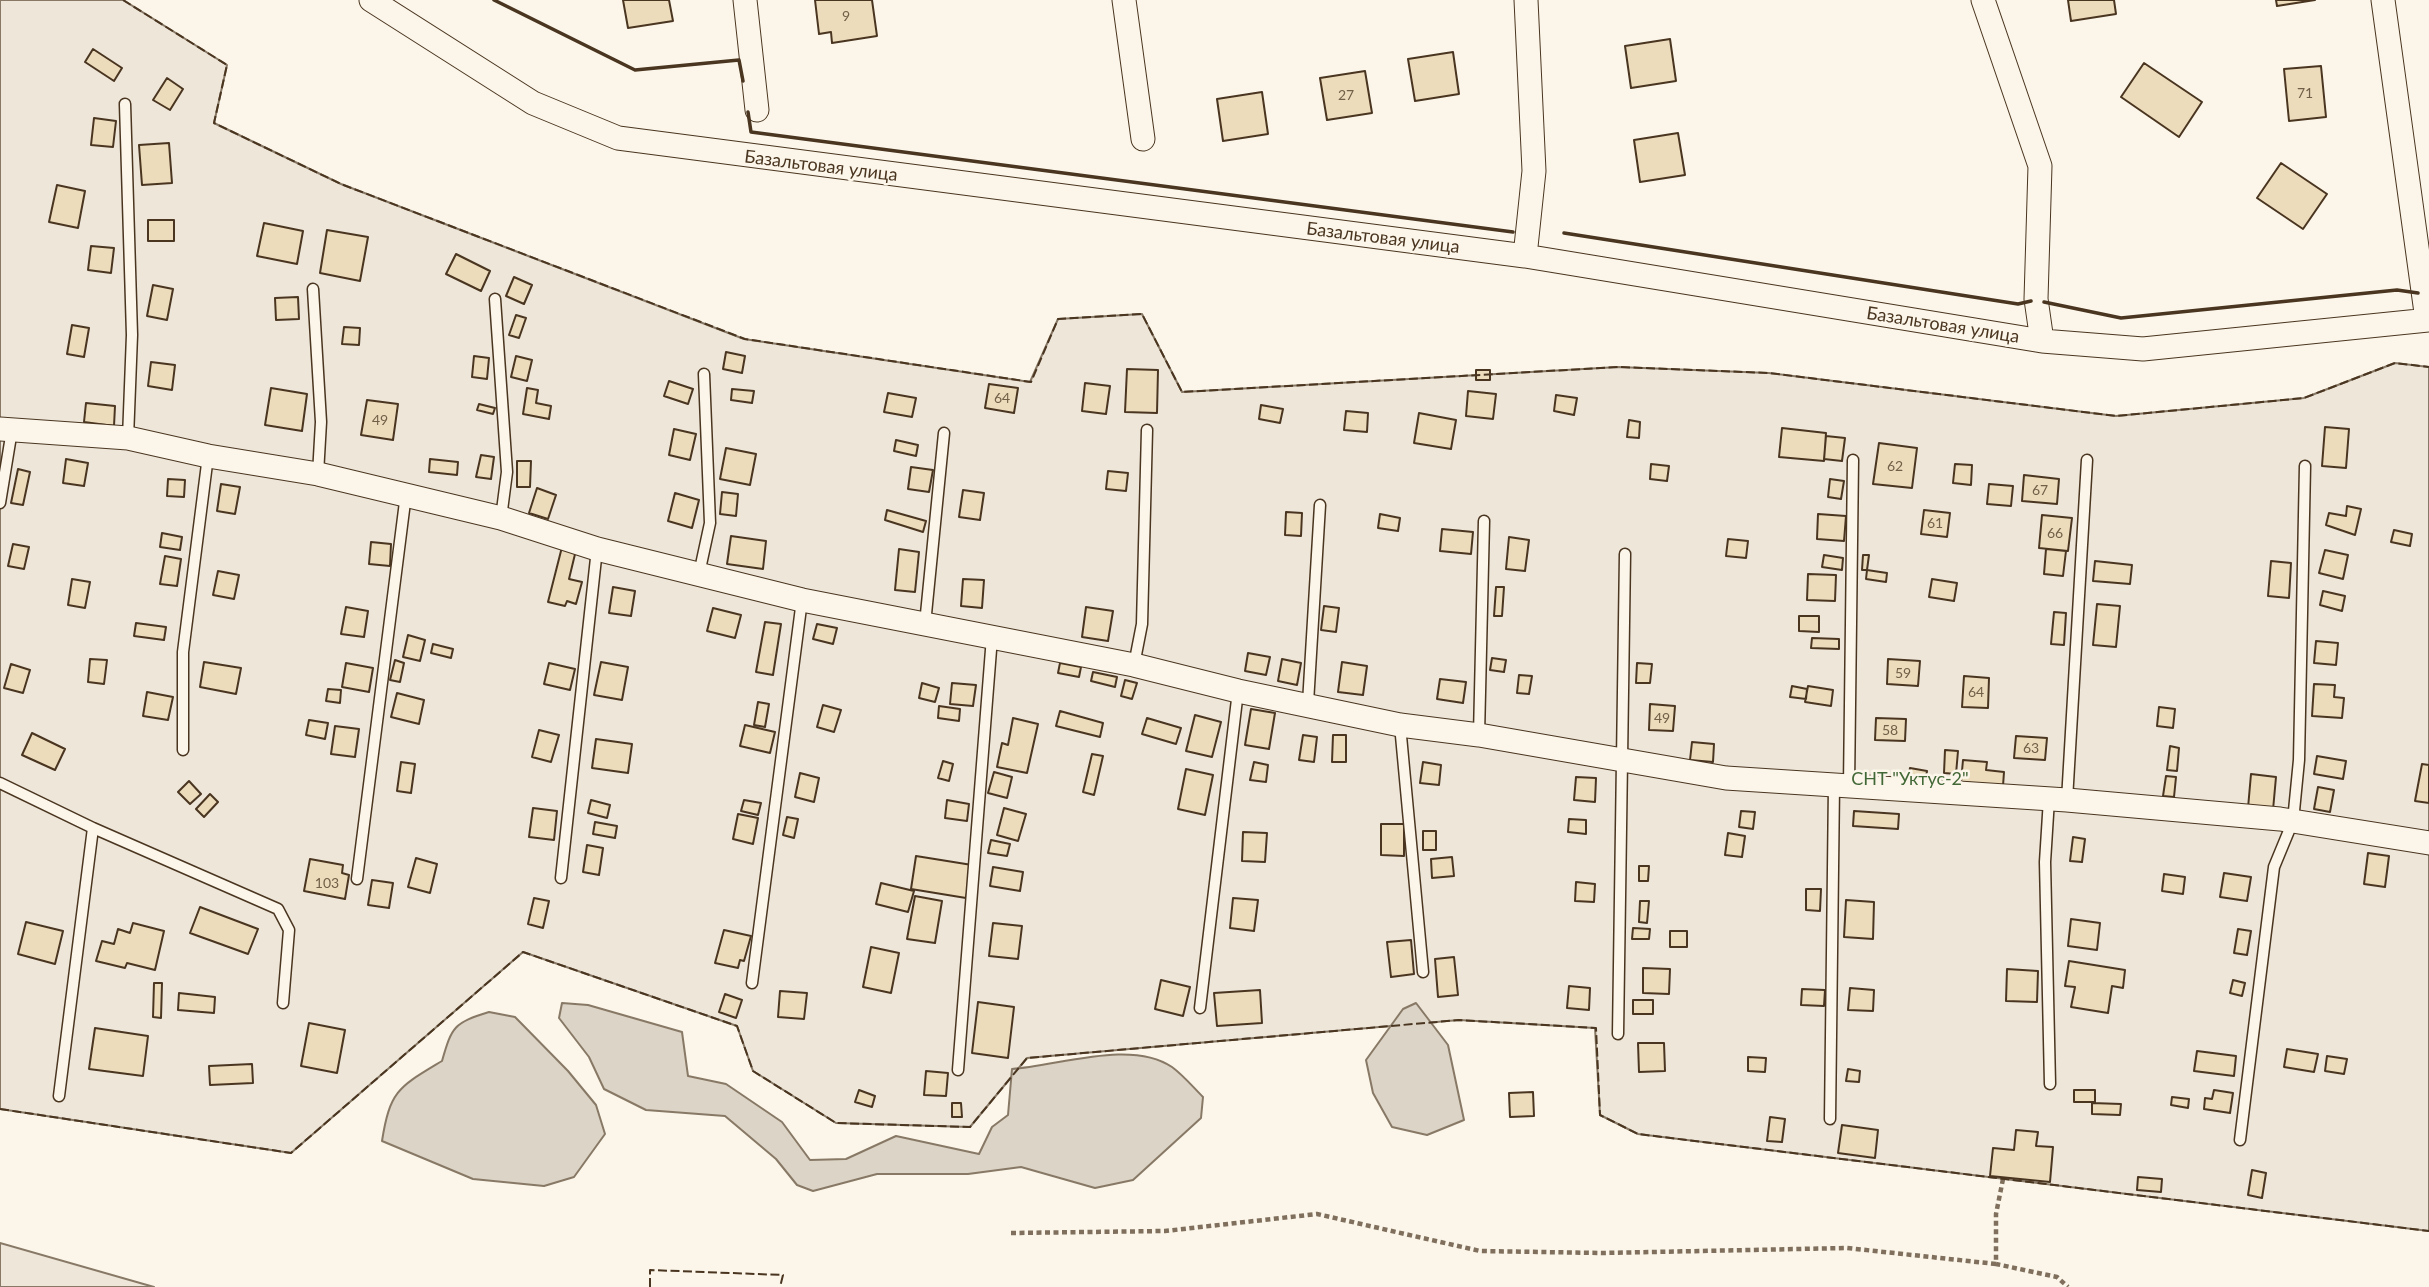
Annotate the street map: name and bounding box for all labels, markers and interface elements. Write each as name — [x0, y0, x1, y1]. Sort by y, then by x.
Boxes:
house number: 9 — [842, 8, 850, 24]
house number: 71 — [2297, 85, 2313, 101]
house number: 27 — [1338, 87, 1354, 103]
street label: Базальтовая улица — [743, 146, 899, 186]
street label: Базальтовая улица — [1305, 218, 1461, 258]
street label: Базальтовая улица — [1865, 302, 2021, 348]
house number: 64 — [994, 390, 1010, 406]
house number: 49 — [372, 412, 388, 428]
house number: 62 — [1887, 458, 1903, 474]
house number: 67 — [2032, 482, 2048, 498]
house number: 61 — [1927, 515, 1943, 531]
house number: 66 — [2047, 525, 2063, 541]
house number: 59 — [1895, 665, 1911, 681]
house number: 64 — [1968, 684, 1984, 700]
house number: 49 — [1654, 710, 1670, 726]
house number: 58 — [1882, 722, 1898, 738]
house number: 63 — [2023, 740, 2039, 756]
park label: СНТ "Уктус-2" — [1851, 768, 1969, 790]
house number: 103 — [315, 875, 339, 891]

